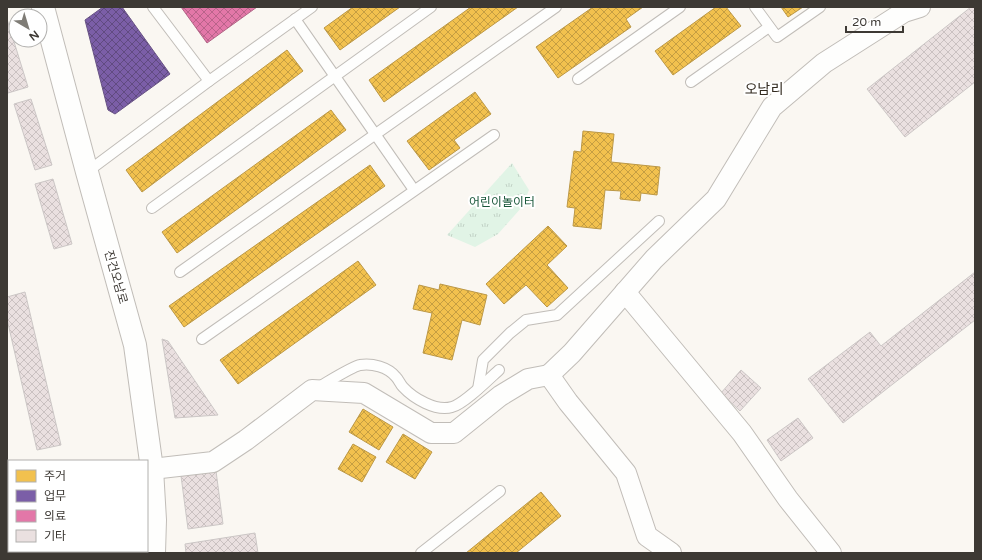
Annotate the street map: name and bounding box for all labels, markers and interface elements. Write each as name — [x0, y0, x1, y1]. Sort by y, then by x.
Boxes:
north arrow — [8, 8, 48, 48]
scale bar — [846, 8, 903, 34]
text: 20 m — [852, 15, 881, 29]
text: N — [26, 28, 41, 43]
district label: 오남리 — [745, 81, 783, 98]
park label: 어린이놀이터 — [469, 195, 535, 209]
street label: 진건오남로 — [102, 249, 130, 305]
legend — [8, 460, 148, 552]
text: 주거 — [44, 469, 66, 483]
text: 업무 — [44, 489, 66, 503]
text: 의료 — [44, 509, 66, 523]
text: 기타 — [44, 529, 66, 543]

